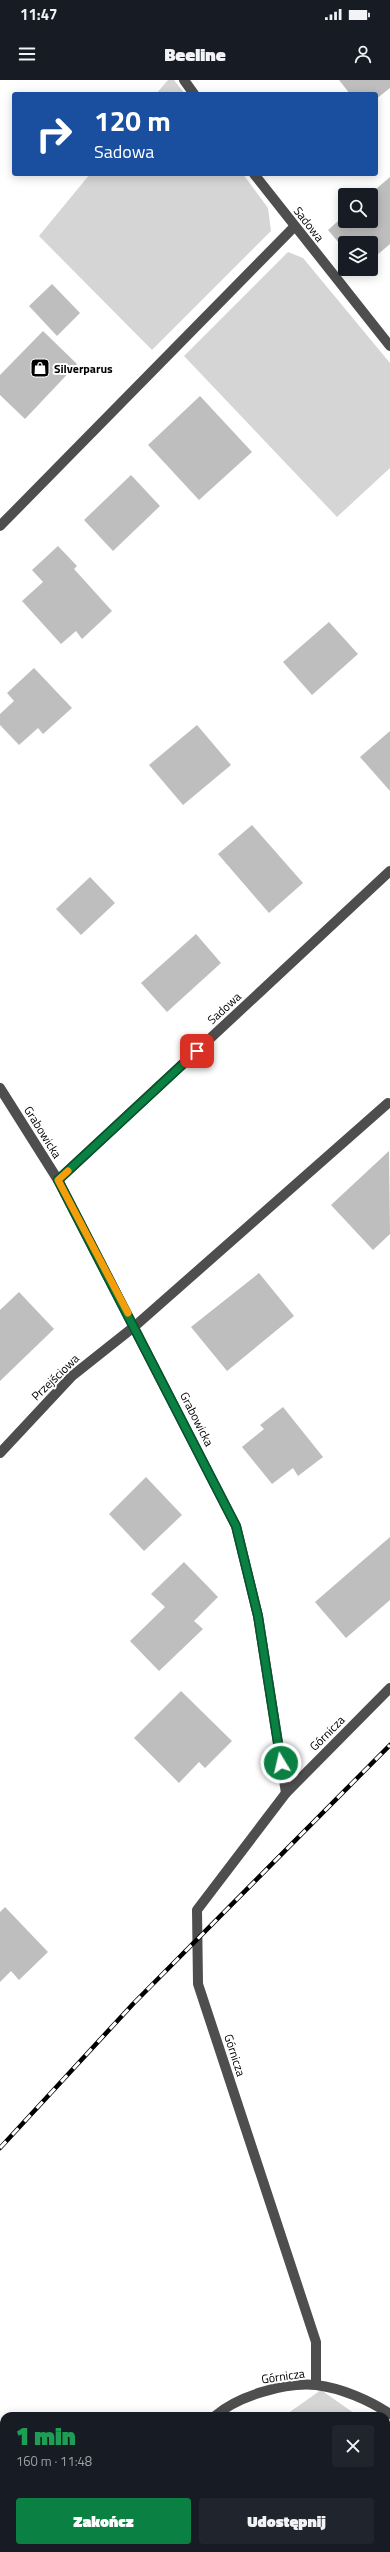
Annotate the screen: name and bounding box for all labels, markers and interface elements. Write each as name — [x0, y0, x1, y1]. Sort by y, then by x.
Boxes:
text: 11:47 — [20, 3, 57, 26]
text: Beeline — [164, 41, 226, 68]
icon: menu — [16, 43, 38, 65]
icon: person — [352, 43, 374, 65]
text: 120 m — [94, 99, 171, 142]
icon: right — [28, 108, 80, 160]
text: Sadowa — [94, 138, 154, 165]
map controls — [338, 188, 378, 276]
button: search — [338, 188, 378, 228]
street label: Sadowa — [289, 202, 329, 246]
button: layers — [338, 236, 378, 276]
shop icon: Silverparus — [29, 357, 51, 379]
place label: Silverparus — [54, 359, 113, 378]
street label: Sadowa — [203, 987, 245, 1029]
pin — [180, 1034, 214, 1068]
icon: arrive — [186, 1040, 208, 1062]
street label: Grabowicka — [19, 1102, 67, 1162]
street label: Przejściowa — [27, 1349, 83, 1405]
street label: Grabowicka — [175, 1388, 219, 1450]
street label: Górnicza — [305, 1711, 349, 1755]
position arrow — [260, 1742, 302, 1784]
street label: Górnicza — [219, 2031, 251, 2079]
street label: Górnicza — [260, 2364, 306, 2388]
text: 1 min — [16, 2418, 76, 2454]
button: close — [332, 2425, 374, 2467]
text: 160 m · 11:48 — [16, 2451, 92, 2471]
button: Zakończ — [16, 2498, 191, 2544]
button: Udostępnij — [199, 2498, 374, 2544]

